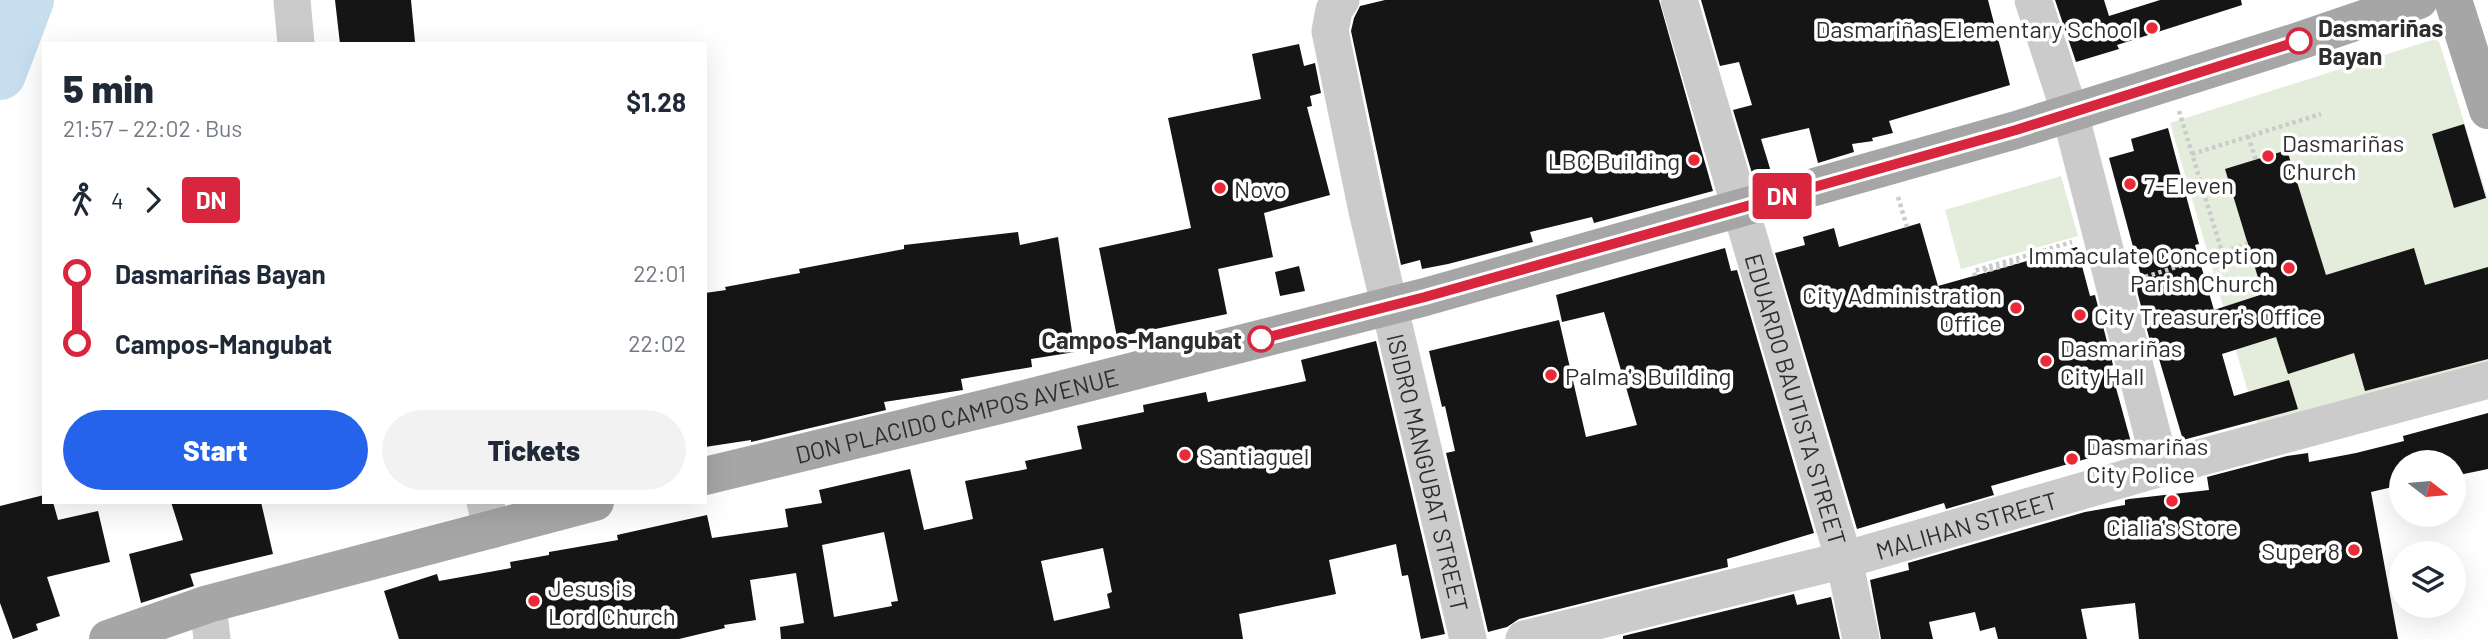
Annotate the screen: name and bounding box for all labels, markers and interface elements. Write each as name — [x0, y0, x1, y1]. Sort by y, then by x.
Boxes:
place label: Dasmariñas Bayan — [2318, 13, 2443, 70]
place label: Dasmariñas Elementary School — [1816, 14, 2138, 43]
marker: Dasmariñas Elementary School — [2144, 20, 2160, 36]
marker: Dasmariñas Bayan — [2286, 28, 2312, 54]
text: 5 min — [63, 65, 154, 111]
text: $1.28 — [626, 86, 686, 117]
text: 21:57 – 22:02 · Bus — [63, 114, 242, 142]
place label: Dasmariñas Church — [2282, 128, 2404, 185]
place label: LBC Building — [1548, 146, 1680, 175]
marker: Dasmariñas Church — [2260, 148, 2276, 164]
marker: LBC Building — [1686, 152, 1702, 168]
place label: 7-Eleven — [2144, 170, 2234, 199]
line badge: DN — [1750, 173, 1814, 219]
place label: Novo — [1234, 174, 1287, 203]
marker: 7-Eleven — [2122, 176, 2138, 192]
marker: Novo — [1212, 180, 1228, 196]
icon: walk — [63, 181, 101, 219]
icon: forward — [134, 181, 172, 219]
text: DN — [1767, 181, 1797, 210]
text: DN — [196, 185, 226, 214]
text: 4 — [111, 186, 124, 214]
place label: Immaculate Conception Parish Church — [2028, 240, 2275, 297]
street label: EDUARDO BAUTISTA STREET — [1740, 250, 1853, 548]
text: Dasmariñas Bayan — [115, 258, 326, 289]
text: 22:01 — [633, 259, 686, 287]
marker: Immaculate Conception Parish Church — [2281, 260, 2297, 276]
place label: City Administration Office — [1802, 280, 2002, 337]
marker: City Administration Office — [2008, 300, 2024, 316]
place label: City Treasurer's Office — [2094, 301, 2322, 330]
marker: City Treasurer's Office — [2072, 307, 2088, 323]
place label: Campos-Mangubat — [1041, 325, 1242, 354]
marker: Campos-Mangubat — [1248, 326, 1274, 352]
text: Campos-Mangubat — [115, 328, 332, 359]
text: 22:02 — [628, 329, 686, 357]
street label: ISIDRO MANGUBAT STREET — [1382, 331, 1475, 614]
place label: Dasmariñas City Hall — [2060, 333, 2182, 390]
marker: Dasmariñas City Hall — [2038, 353, 2054, 369]
street label: DON PLACIDO CAMPOS AVENUE — [792, 361, 1121, 468]
place label: Palma's Building — [1565, 361, 1731, 390]
marker: Palma's Building — [1543, 367, 1559, 383]
button: Start — [63, 410, 368, 490]
button: Tickets — [382, 410, 686, 490]
place label: Dasmariñas City Police — [2086, 431, 2208, 488]
place label: Santiaguel — [1199, 441, 1309, 470]
marker: Santiaguel — [1177, 447, 1193, 463]
north arrow — [2389, 450, 2466, 527]
map controls — [2389, 450, 2466, 618]
marker: Dasmariñas City Police — [2064, 451, 2080, 467]
street label: MALIHAN STREET — [1872, 484, 2060, 565]
marker: Cialia's Store — [2164, 493, 2180, 509]
place label: Cialia's Store — [2106, 512, 2238, 541]
place label: Super 8 — [2261, 536, 2340, 565]
button: layers — [2389, 541, 2466, 618]
marker: Super 8 — [2346, 542, 2362, 558]
place label: Jesus is Lord Church — [548, 573, 676, 630]
marker: Jesus is Lord Church — [526, 593, 542, 609]

